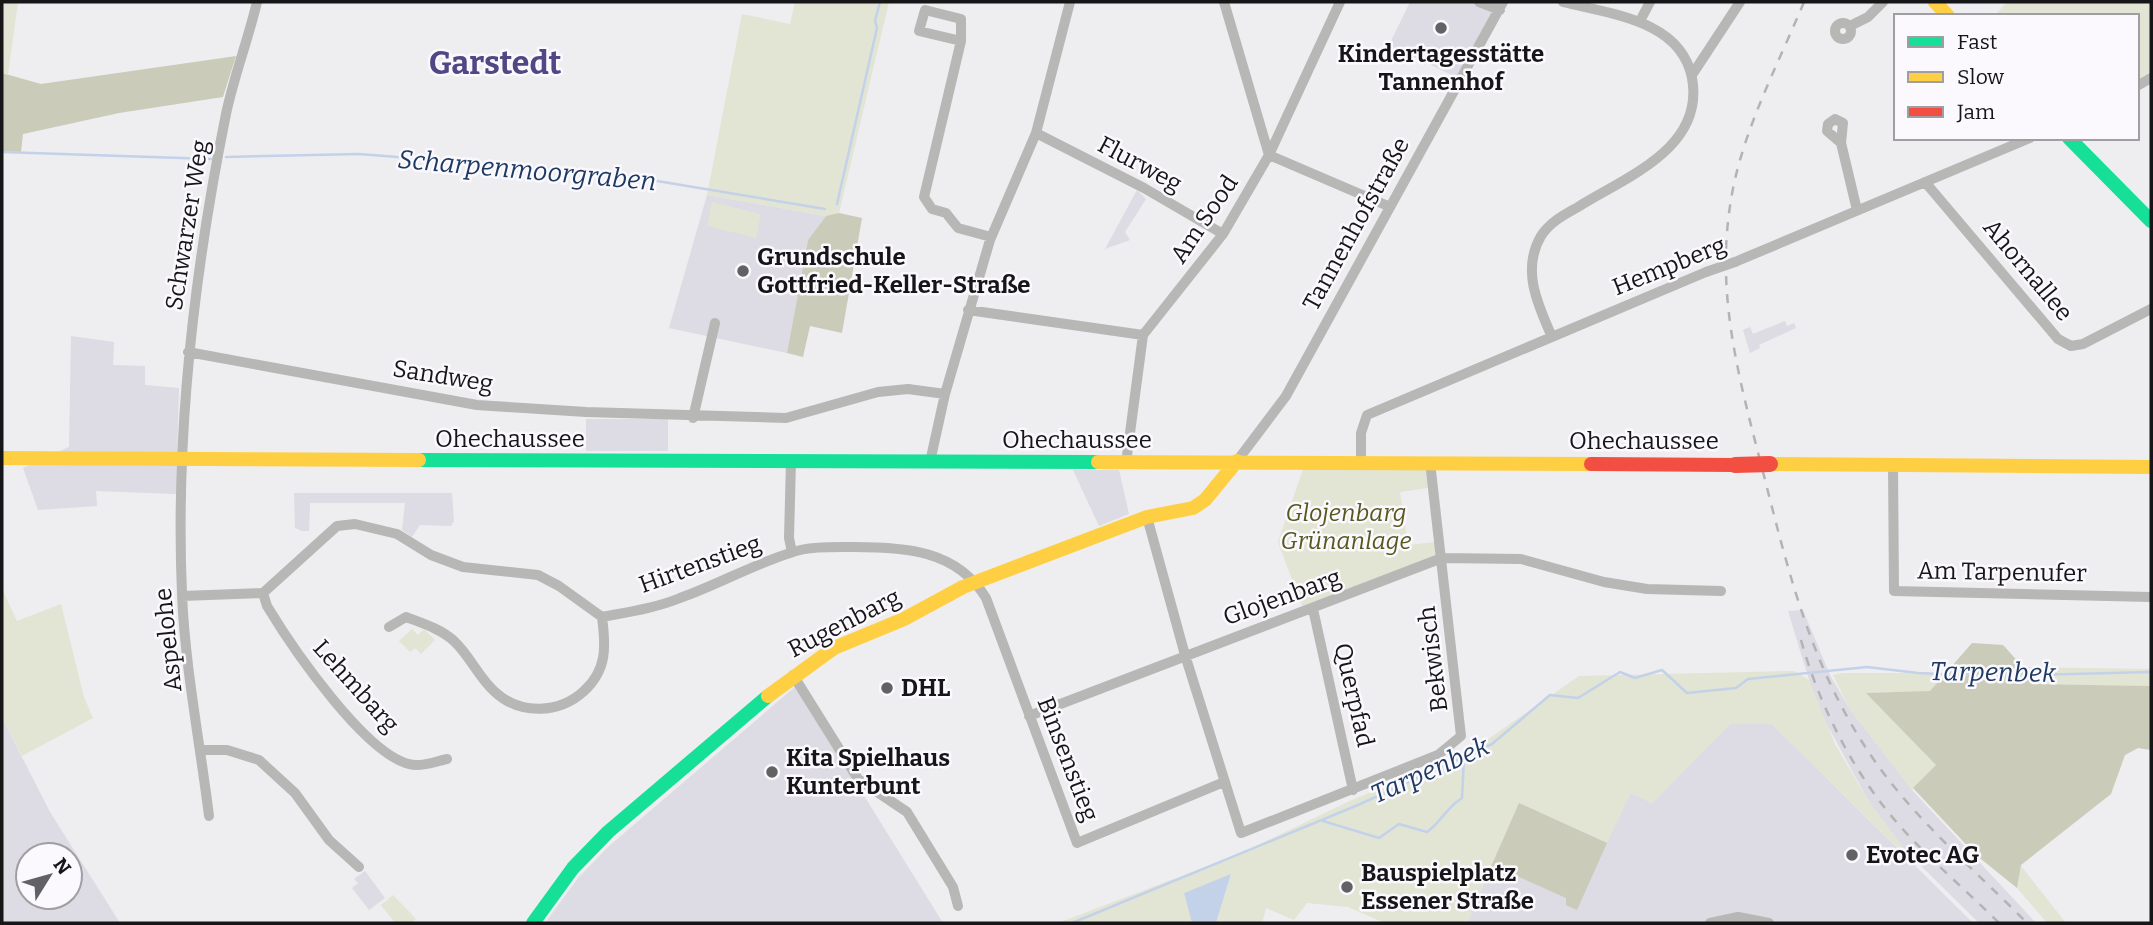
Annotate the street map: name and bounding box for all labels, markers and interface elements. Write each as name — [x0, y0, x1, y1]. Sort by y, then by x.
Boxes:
legend — [1894, 14, 2139, 140]
marker: Kindertagesstätte Tannenhof — [1433, 20, 1449, 36]
text: Fast — [1957, 29, 1998, 55]
place label: Kindertagesstätte Tannenhof — [1338, 40, 1544, 96]
district label: Garstedt — [429, 44, 562, 82]
text: Slow — [1957, 64, 2004, 90]
text: Jam — [1956, 99, 1995, 125]
street label: Flurweg — [1093, 130, 1187, 198]
street label: Tannenhofstraße — [1297, 133, 1415, 315]
street label: Schwarzer Weg — [160, 138, 214, 312]
water label: Scharpenmoorgraben — [396, 144, 657, 197]
street label: Am Sood — [1164, 170, 1244, 268]
street label: Ahornallee — [1977, 213, 2079, 327]
street label: Hempberg — [1608, 231, 1730, 301]
place label: Grundschule Gottfried-Keller-Straße — [757, 243, 1030, 299]
marker: Grundschule Gottfried-Keller-Straße — [735, 263, 751, 279]
street label: Sandweg — [391, 354, 495, 398]
street label: Ohechaussee — [435, 425, 585, 453]
street label: Ohechaussee — [1002, 426, 1152, 454]
street label: Ohechaussee — [1569, 427, 1719, 455]
park label: Glojenbarg Grünanlage — [1281, 499, 1411, 555]
street label: Hirtenstieg — [635, 529, 765, 599]
street label: Am Tarpenufer — [1917, 557, 2087, 587]
street label: Glojenbarg — [1219, 563, 1345, 631]
street label: Rugenbarg — [783, 583, 905, 663]
street label: Aspelohe — [149, 587, 187, 693]
street label: Bekwisch — [1413, 605, 1453, 713]
street label: Lehmbarg — [307, 634, 405, 738]
street label: Querpfad — [1328, 640, 1380, 750]
water label: Tarpenbek — [1930, 656, 2057, 689]
place label: DHL — [901, 674, 950, 702]
marker: DHL — [879, 680, 895, 696]
street label: Binsenstieg — [1031, 693, 1105, 825]
water label: Tarpenbek — [1366, 730, 1495, 810]
place label: Kita Spielhaus Kunterbunt — [786, 744, 950, 800]
marker: Kita Spielhaus Kunterbunt — [764, 764, 780, 780]
north arrow — [14, 841, 84, 911]
place label: Evotec AG — [1866, 841, 1979, 869]
marker: Evotec AG — [1844, 847, 1860, 863]
text: N — [49, 853, 76, 879]
place label: Bauspielplatz Essener Straße — [1361, 859, 1534, 915]
marker: Bauspielplatz Essener Straße — [1339, 879, 1355, 895]

